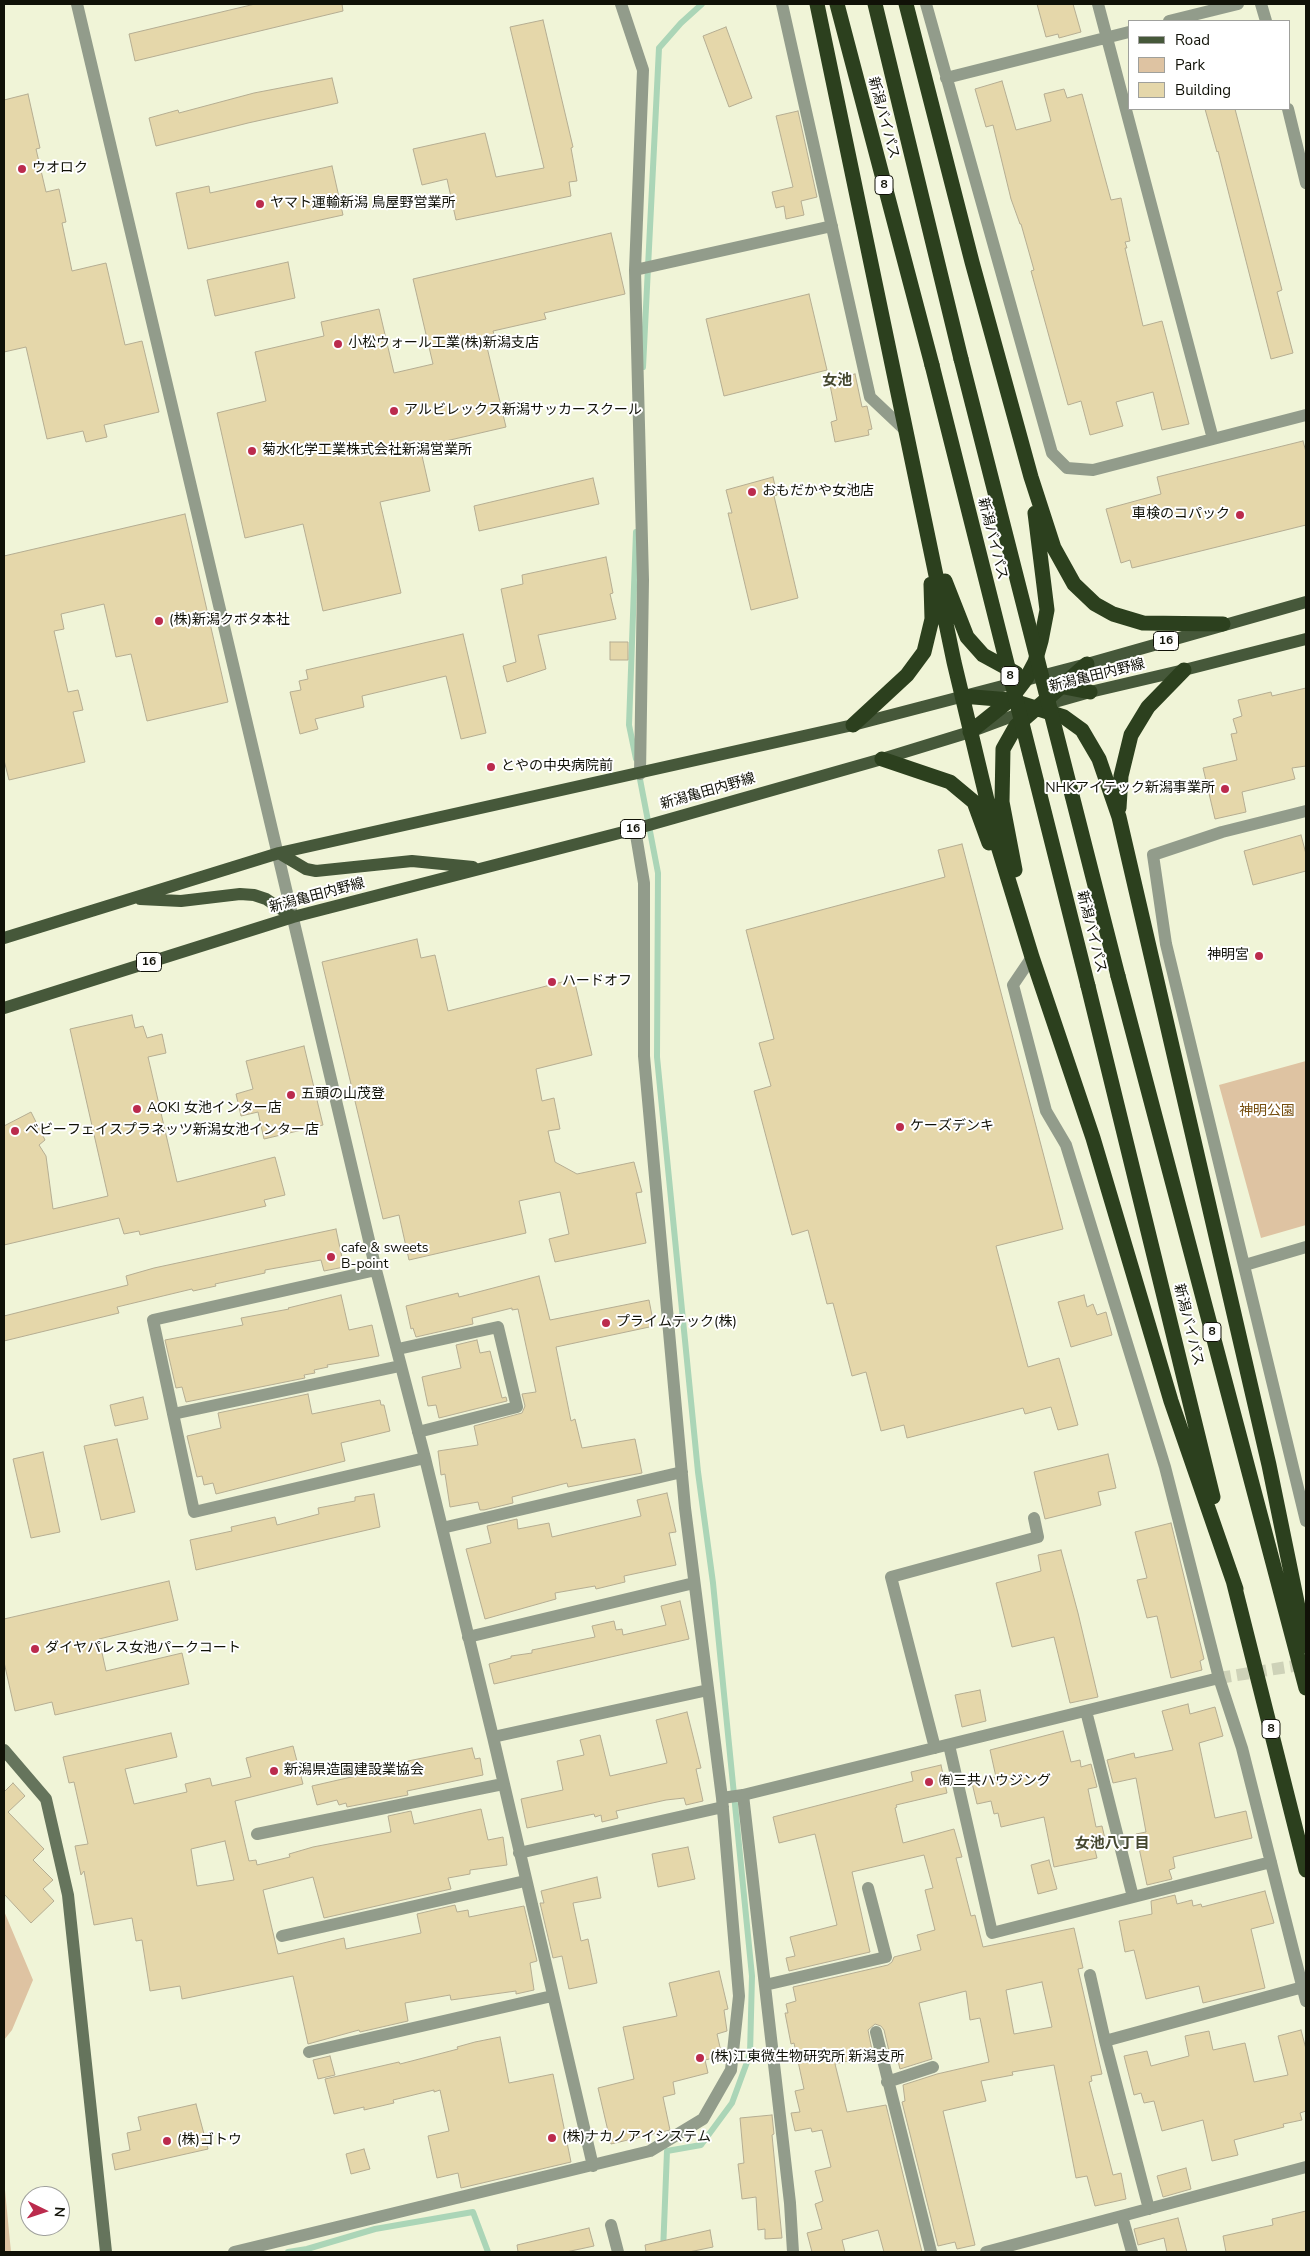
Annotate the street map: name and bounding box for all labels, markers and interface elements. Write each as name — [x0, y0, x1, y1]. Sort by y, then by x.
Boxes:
legend — [1128, 20, 1290, 110]
text: Road — [1175, 30, 1210, 50]
text: Park — [1175, 55, 1205, 75]
street label: 新潟バイパス — [864, 75, 902, 161]
text: Building — [1175, 80, 1231, 100]
place label: ウオロク — [32, 161, 88, 177]
marker: ウオロク — [16, 163, 28, 175]
road number: 8 — [875, 176, 893, 194]
place label: ヤマト運輸新潟 鳥屋野営業所 — [270, 196, 456, 212]
marker: ヤマト運輸新潟 鳥屋野営業所 — [254, 198, 266, 210]
place label: 小松ウォール工業(株)新潟支店 — [348, 336, 539, 352]
marker: 小松ウォール工業(株)新潟支店 — [332, 338, 344, 350]
district label: 女池 — [822, 372, 852, 390]
place label: アルビレックス新潟サッカースクール — [404, 403, 642, 419]
marker: アルビレックス新潟サッカースクール — [388, 405, 400, 417]
place label: 菊水化学工業株式会社新潟営業所 — [262, 443, 472, 459]
marker: 菊水化学工業株式会社新潟営業所 — [246, 445, 258, 457]
place label: おもだかや女池店 — [762, 484, 874, 500]
marker: おもだかや女池店 — [746, 486, 758, 498]
street label: 新潟バイパス — [974, 496, 1010, 582]
place label: 車検のコパック — [1132, 507, 1230, 523]
marker: 車検のコパック — [1234, 509, 1246, 521]
place label: (株)新潟クボタ本社 — [169, 613, 290, 629]
marker: (株)新潟クボタ本社 — [153, 615, 165, 627]
road number: 16 — [1154, 631, 1178, 650]
street label: 新潟亀田内野線 — [1047, 656, 1147, 696]
road number: 8 — [1001, 666, 1019, 686]
place label: とやの中央病院前 — [501, 759, 613, 775]
marker: とやの中央病院前 — [485, 761, 497, 773]
street label: 新潟亀田内野線 — [659, 770, 757, 814]
place label: NHKアイテック新潟事業所 — [1045, 781, 1215, 797]
marker: NHKアイテック新潟事業所 — [1219, 783, 1231, 795]
road number: 16 — [620, 820, 646, 839]
street label: 新潟亀田内野線 — [267, 875, 367, 917]
street label: 新潟バイパス — [1073, 889, 1109, 975]
place label: 神明宮 — [1207, 948, 1249, 964]
marker: 神明宮 — [1253, 950, 1265, 962]
road number: 16 — [136, 952, 162, 972]
place label: ハードオフ — [562, 974, 632, 990]
marker: ハードオフ — [546, 976, 558, 988]
place label: 五頭の山茂登 — [301, 1087, 385, 1103]
marker: 五頭の山茂登 — [285, 1089, 297, 1101]
place label: AOKI 女池インター店 — [147, 1101, 282, 1117]
marker: AOKI 女池インター店 — [131, 1103, 143, 1115]
park label: 神明公園 — [1239, 1104, 1295, 1120]
place label: ケーズデンキ — [910, 1119, 994, 1135]
marker: ケーズデンキ — [894, 1121, 906, 1133]
place label: ベビーフェイスプラネッツ新潟女池インター店 — [25, 1123, 319, 1139]
marker: ベビーフェイスプラネッツ新潟女池インター店 — [9, 1125, 21, 1137]
place label: cafe & sweets B-point — [341, 1241, 428, 1274]
marker: cafe & sweets B-point — [325, 1251, 337, 1263]
street label: 新潟バイパス — [1170, 1282, 1206, 1368]
place label: プライムテック(株) — [616, 1315, 737, 1331]
marker: プライムテック(株) — [600, 1317, 612, 1329]
road number: 8 — [1203, 1322, 1221, 1341]
place label: ダイヤパレス女池パークコート — [45, 1641, 241, 1657]
marker: ダイヤパレス女池パークコート — [29, 1643, 41, 1655]
road number: 8 — [1262, 1720, 1280, 1738]
place label: 新潟県造園建設業協会 — [284, 1763, 424, 1779]
marker: 新潟県造園建設業協会 — [268, 1765, 280, 1777]
place label: ㈲三共ハウジング — [939, 1774, 1051, 1790]
marker: ㈲三共ハウジング — [923, 1776, 935, 1788]
district label: 女池八丁目 — [1075, 1835, 1149, 1853]
place label: (株)江東微生物研究所 新潟支所 — [710, 2050, 904, 2066]
marker: (株)江東微生物研究所 新潟支所 — [694, 2052, 706, 2064]
place label: (株)ナカノアイシステム — [562, 2130, 711, 2146]
marker: (株)ナカノアイシステム — [546, 2132, 558, 2144]
place label: (株)ゴトウ — [177, 2133, 242, 2149]
marker: (株)ゴトウ — [161, 2135, 173, 2147]
north arrow — [20, 2186, 70, 2236]
text: N — [50, 2206, 69, 2218]

